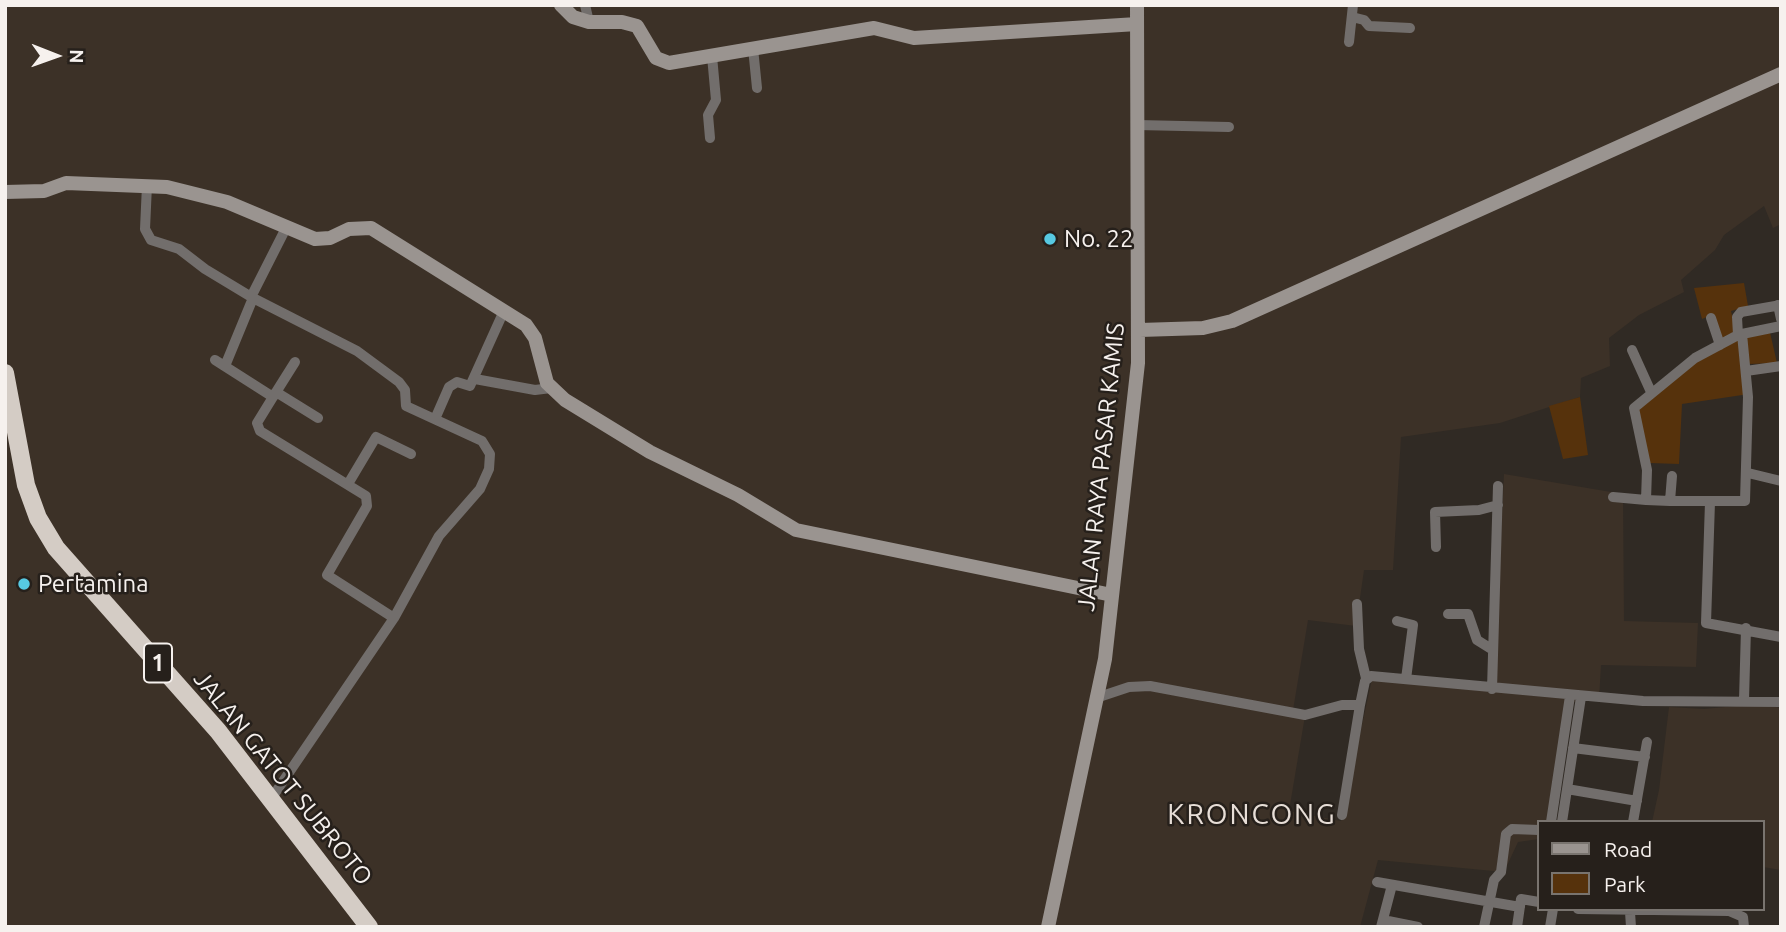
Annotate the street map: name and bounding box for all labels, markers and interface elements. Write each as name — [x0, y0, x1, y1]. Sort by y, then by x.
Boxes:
north arrow — [21, 21, 91, 91]
text: N — [66, 49, 88, 64]
place label: No. 22 — [1064, 225, 1134, 253]
marker: No. 22 — [1042, 231, 1058, 247]
street label: JALAN RAYA PASAR KAMIS — [1072, 321, 1130, 613]
place label: Pertamina — [38, 570, 149, 598]
marker: Pertamina — [16, 576, 32, 592]
road number: 1 — [144, 643, 172, 682]
street label: JALAN GATOT SUBROTO — [188, 665, 378, 891]
district label: KRONCONG — [1168, 798, 1336, 832]
legend — [1538, 820, 1765, 911]
text: Road — [1604, 837, 1652, 861]
text: Park — [1604, 872, 1646, 896]

